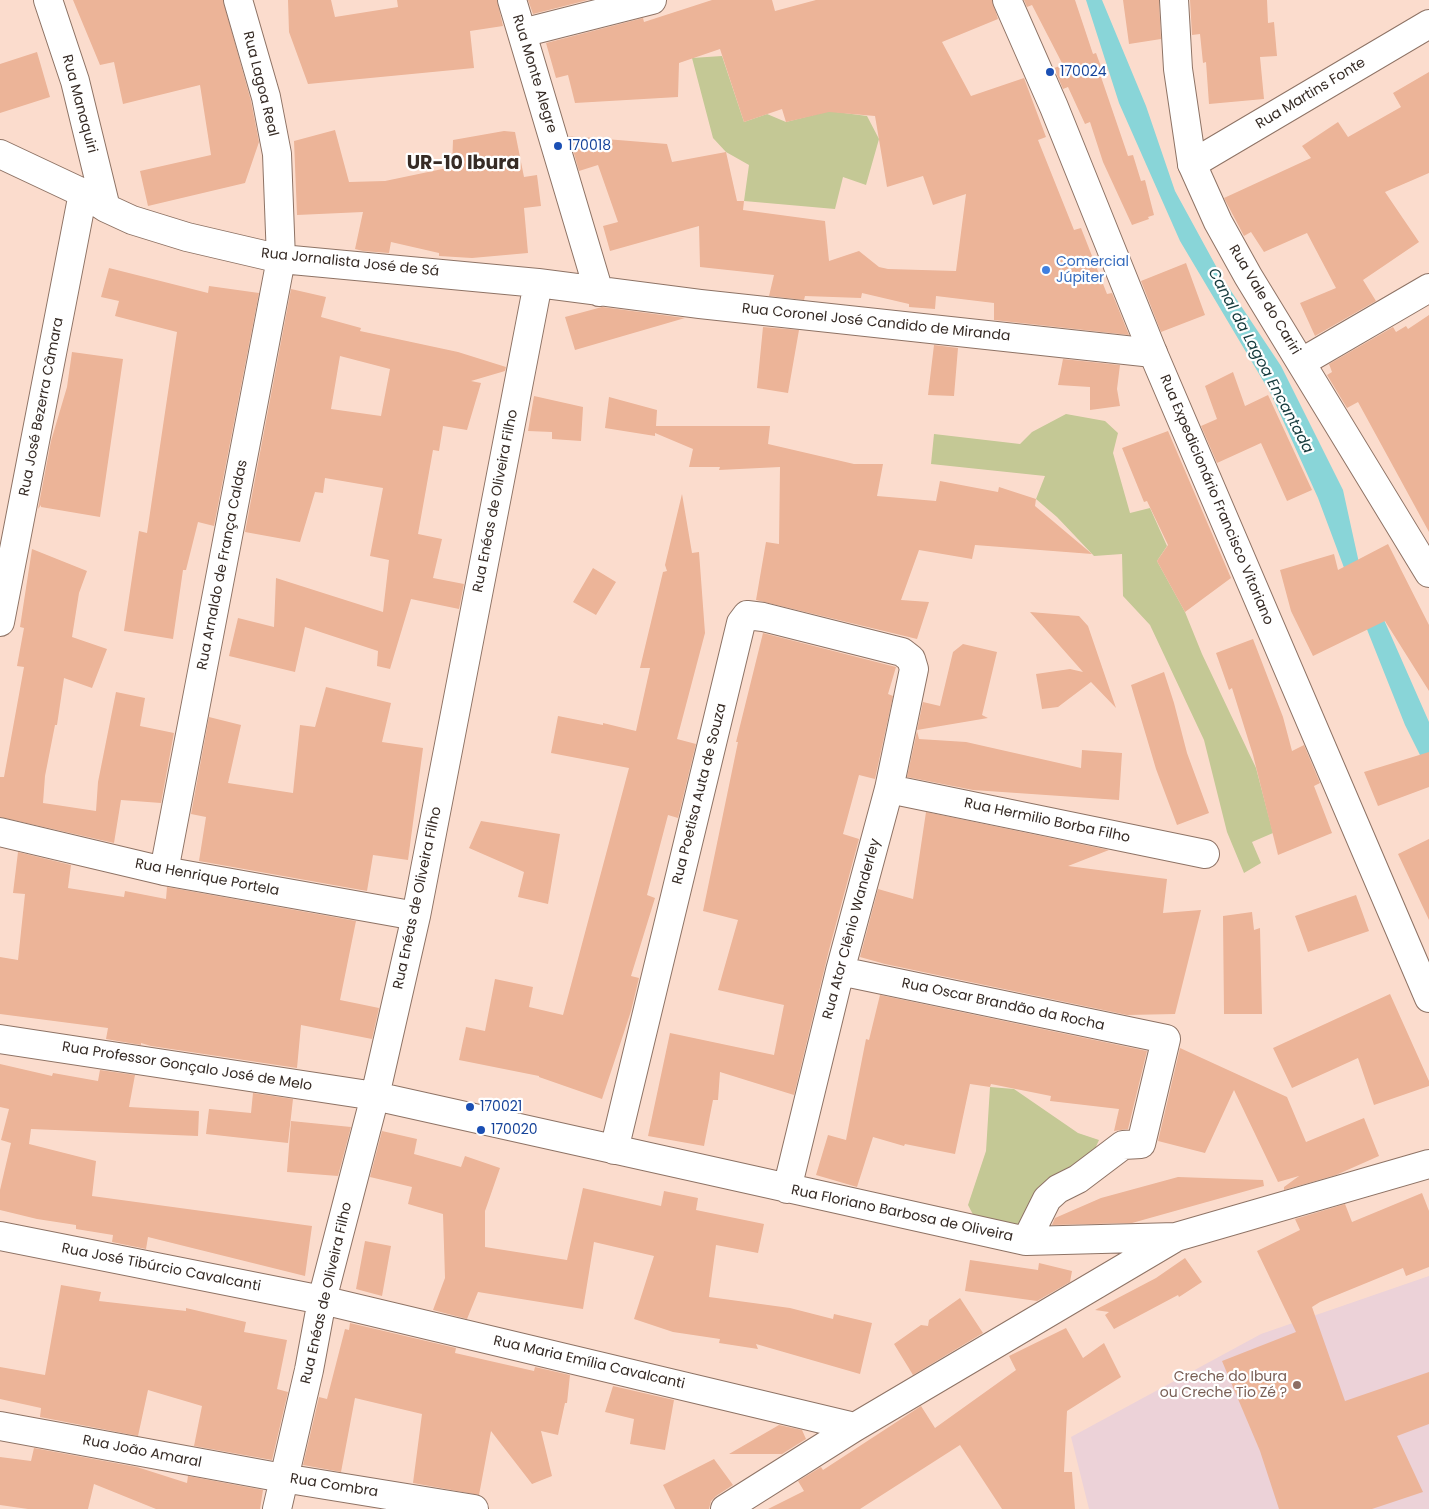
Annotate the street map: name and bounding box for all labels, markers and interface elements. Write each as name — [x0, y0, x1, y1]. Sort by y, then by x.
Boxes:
street label: Rua Monte Alegre — [508, 13, 560, 135]
street label: Rua Lagoa Real — [239, 30, 281, 138]
street label: Rua Manaquiri — [58, 53, 100, 155]
street label: Rua Martins Fonte — [1253, 55, 1369, 133]
place label: 170024 — [1060, 64, 1107, 80]
marker: 170024 — [1044, 66, 1056, 78]
place label: 170018 — [568, 138, 611, 154]
marker: 170018 — [552, 140, 564, 152]
district label: UR-10 Ibura — [407, 153, 519, 175]
street label: Rua Vale do Cariri — [1225, 242, 1303, 358]
street label: Rua Jornalista José de Sá — [260, 245, 440, 281]
place label: Comercial Júpiter — [1056, 254, 1129, 286]
marker: Comercial Júpiter — [1040, 264, 1052, 276]
water label: Canal da Lagoa Encantada — [1203, 265, 1317, 457]
street label: Rua Coronel José Candido de Miranda — [741, 301, 1011, 345]
street label: Rua José Bezerra Câmara — [16, 316, 68, 498]
street label: Rua Expedicionário Francisco Vitoriano — [1155, 372, 1277, 628]
street label: Rua Enéas de Oliveira Filho — [470, 408, 522, 594]
street label: Rua Arnaldo de França Caldas — [194, 459, 252, 671]
street label: Rua Poetisa Auta de Souza — [669, 702, 731, 886]
street label: Rua Hermilio Borba Filho — [963, 795, 1131, 847]
street label: Rua Enéas de Oliveira Filho — [390, 805, 446, 991]
street label: Rua Ator Clênio Wanderley — [820, 837, 884, 1021]
street label: Rua Henrique Portela — [134, 856, 280, 900]
street label: Rua Oscar Brandão da Rocha — [900, 975, 1106, 1035]
street label: Rua Professor Gonçalo José de Melo — [61, 1039, 313, 1095]
place label: 170021 — [480, 1099, 522, 1115]
marker: 170021 — [464, 1101, 476, 1113]
place label: 170020 — [491, 1122, 538, 1138]
marker: 170020 — [475, 1124, 487, 1136]
street label: Rua Floriano Barbosa de Oliveira — [789, 1182, 1015, 1246]
street label: Rua Enéas de Oliveira Filho — [298, 1200, 356, 1386]
street label: Rua José Tibúrcio Cavalcanti — [60, 1240, 262, 1296]
street label: Rua Maria Emília Cavalcanti — [492, 1333, 686, 1393]
place label: Creche do Ibura ou Creche Tio Zé ? — [1160, 1369, 1287, 1401]
marker: Creche do Ibura ou Creche Tio Zé ? — [1291, 1379, 1303, 1391]
street label: Rua João Amaral — [81, 1432, 203, 1472]
street label: Rua Combra — [289, 1471, 379, 1501]

